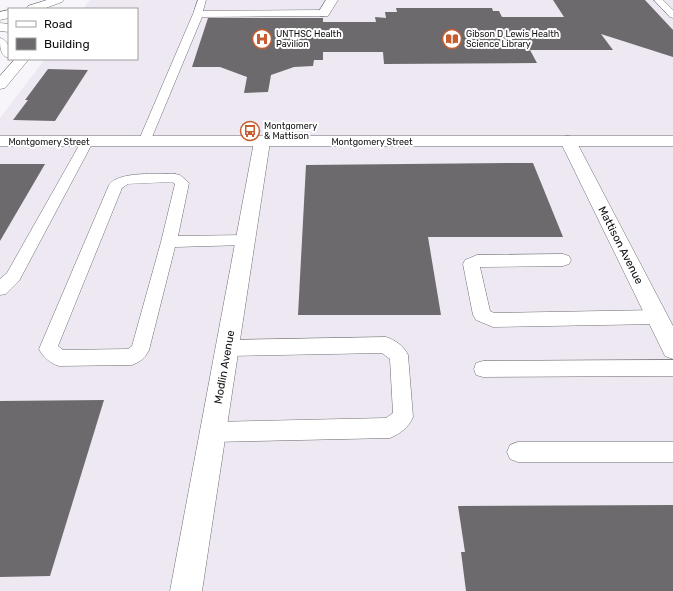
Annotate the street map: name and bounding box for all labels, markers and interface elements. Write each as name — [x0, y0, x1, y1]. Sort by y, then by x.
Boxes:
legend — [8, 8, 138, 60]
text: Road — [44, 17, 72, 31]
hospital icon: UNTHSC Health Pavilion — [251, 28, 273, 50]
library icon: Gibson D Lewis Health Science Library — [441, 28, 463, 50]
place label: UNTHSC Health Pavilion — [276, 29, 342, 49]
place label: Gibson D Lewis Health Science Library — [466, 29, 559, 49]
text: Building — [44, 37, 90, 51]
bus stop icon: Montgomery & Mattison — [239, 120, 261, 142]
place label: Montgomery & Mattison — [264, 121, 317, 141]
street label: Montgomery Street — [8, 137, 90, 147]
street label: Montgomery Street — [331, 137, 413, 147]
street label: Mattison Avenue — [595, 204, 646, 286]
street label: Modlin Avenue — [212, 329, 237, 405]

